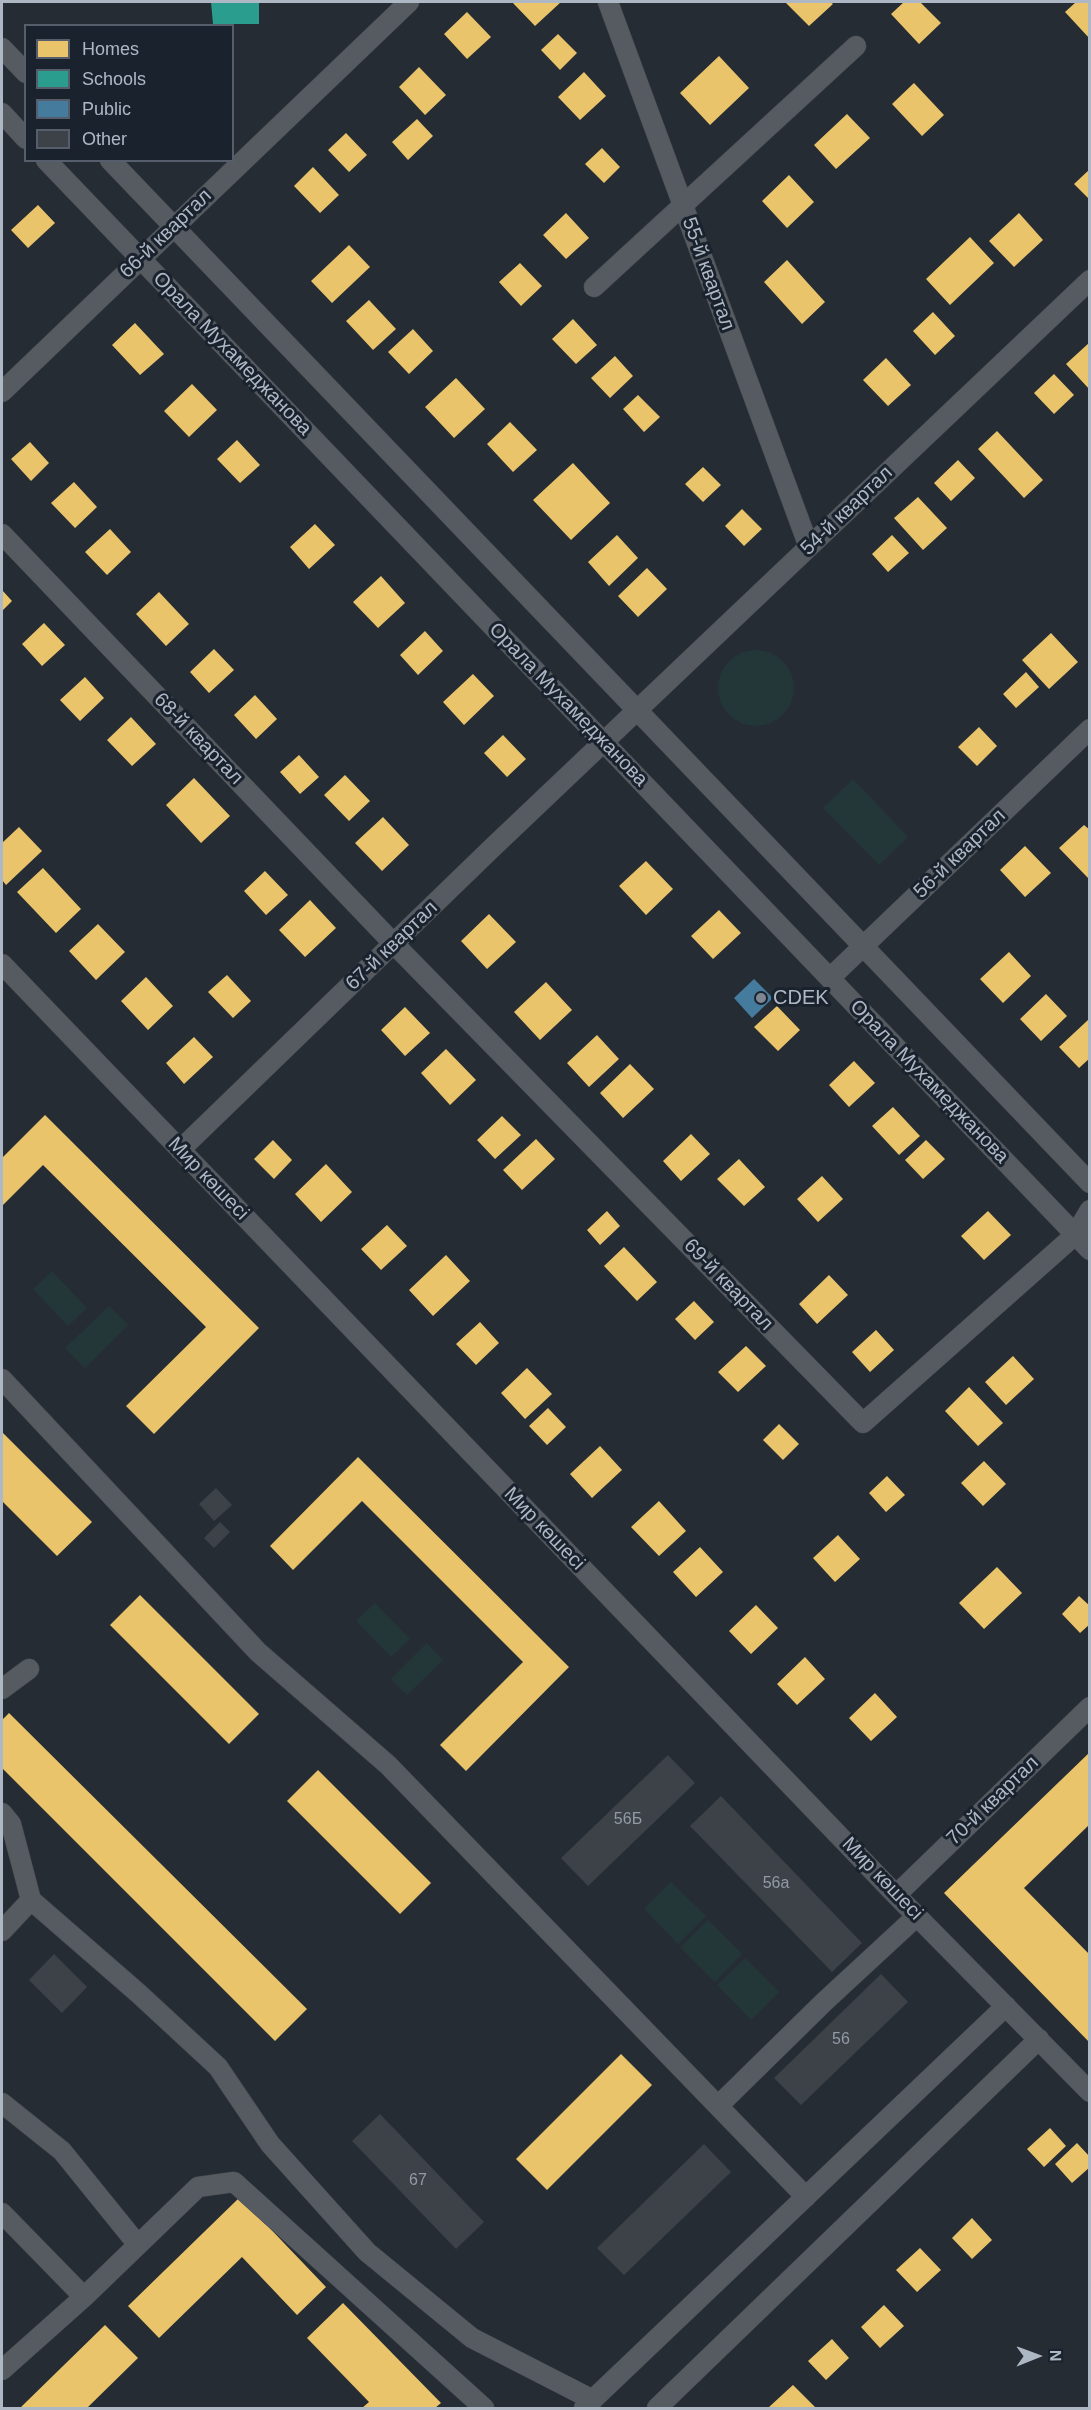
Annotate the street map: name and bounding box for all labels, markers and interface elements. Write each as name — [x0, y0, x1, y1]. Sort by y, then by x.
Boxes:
legend — [24, 24, 234, 162]
text: Homes — [82, 39, 139, 59]
text: Schools — [82, 69, 146, 89]
text: Public — [82, 99, 131, 119]
text: Other — [82, 129, 127, 149]
street label: 66-й квартал — [115, 184, 217, 284]
street label: 55-й квартал — [676, 214, 740, 334]
street label: Орала Мухамеджанова — [148, 267, 316, 441]
street label: 54-й квартал — [796, 461, 898, 561]
street label: Орала Мухамеджанова — [484, 618, 652, 792]
street label: 68-й квартал — [148, 688, 248, 790]
street label: 56-й квартал — [909, 804, 1011, 904]
street label: 67-й квартал — [341, 896, 443, 996]
place label: CDEK — [773, 986, 829, 1010]
marker: CDEK — [754, 991, 768, 1005]
street label: Орала Мухамеджанова — [845, 995, 1013, 1169]
street label: Мир көшесі — [163, 1133, 253, 1225]
street label: 69-й квартал — [678, 1234, 778, 1336]
street label: Мир көшесі — [499, 1483, 589, 1575]
street label: 70-й квартал — [942, 1751, 1044, 1851]
house number: 56Б — [614, 1810, 642, 1830]
street label: Мир көшесі — [837, 1833, 927, 1925]
house number: 56а — [763, 1874, 789, 1894]
house number: 56 — [832, 2030, 850, 2050]
house number: 67 — [409, 2171, 427, 2191]
north arrow — [1007, 2326, 1067, 2386]
text: N — [1047, 2350, 1064, 2362]

